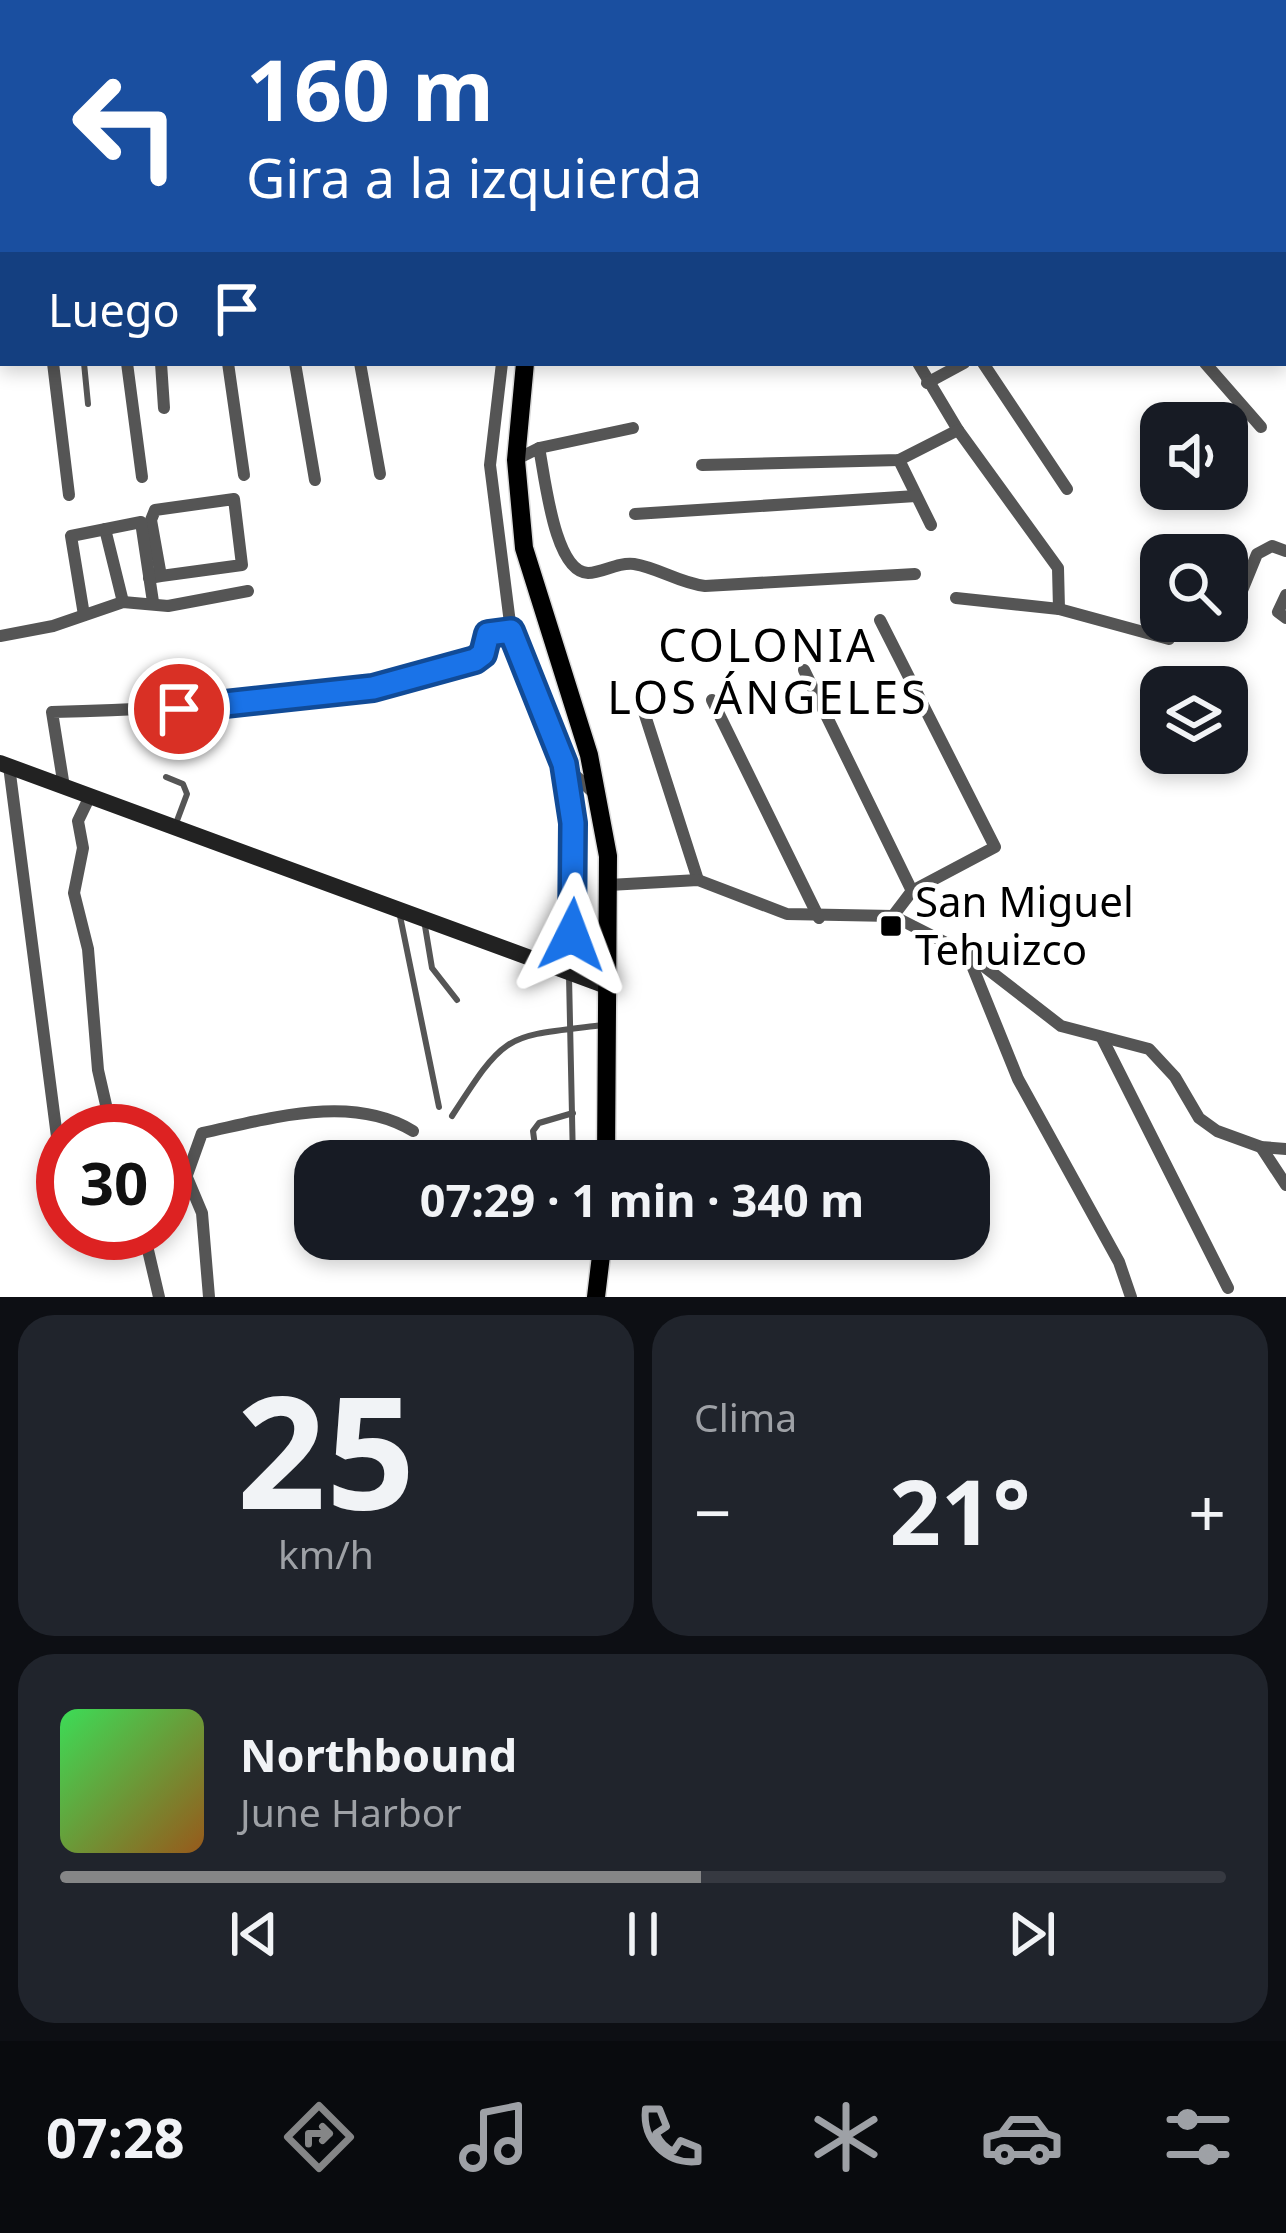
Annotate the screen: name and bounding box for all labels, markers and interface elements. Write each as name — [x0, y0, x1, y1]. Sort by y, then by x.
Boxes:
text: 160 m — [246, 31, 494, 146]
icon: left — [48, 48, 204, 204]
text: Gira a la izquierda — [246, 140, 702, 214]
icon: arrive — [204, 276, 270, 342]
text: Luego — [48, 279, 180, 340]
map controls — [1140, 402, 1248, 774]
button: sound — [1140, 402, 1248, 510]
button: search — [1140, 534, 1248, 642]
district label: COLONIA LOS ÁNGELES — [607, 614, 929, 727]
pin — [128, 658, 230, 760]
button: layers — [1140, 666, 1248, 774]
icon: arrive — [146, 676, 212, 742]
position arrow — [509, 872, 635, 998]
place label: San Miguel Tehuizco — [915, 872, 1134, 977]
marker: San Miguel Tehuizco — [878, 913, 904, 939]
speed limit sign: 30 — [36, 1104, 192, 1260]
text: 07:29 · 1 min · 340 m — [420, 1169, 864, 1230]
text: 25 — [237, 1342, 415, 1555]
text: Clima — [694, 1390, 797, 1443]
text: 21° — [889, 1449, 1031, 1571]
text: − — [694, 1466, 732, 1556]
text: + — [1188, 1466, 1226, 1556]
text: km/h — [278, 1527, 374, 1580]
text: Northbound — [240, 1724, 517, 1785]
text: June Harbor — [240, 1785, 462, 1838]
icon: previous — [221, 1901, 287, 1967]
icon: pause — [610, 1901, 676, 1967]
icon: next — [999, 1901, 1065, 1967]
icon: directions — [277, 2095, 361, 2179]
icon: music — [452, 2095, 536, 2179]
icon: phone — [628, 2095, 712, 2179]
icon: climate — [804, 2095, 888, 2179]
icon: car — [980, 2095, 1064, 2179]
icon: filters — [1156, 2095, 1240, 2179]
text: 07:28 — [46, 2100, 185, 2174]

